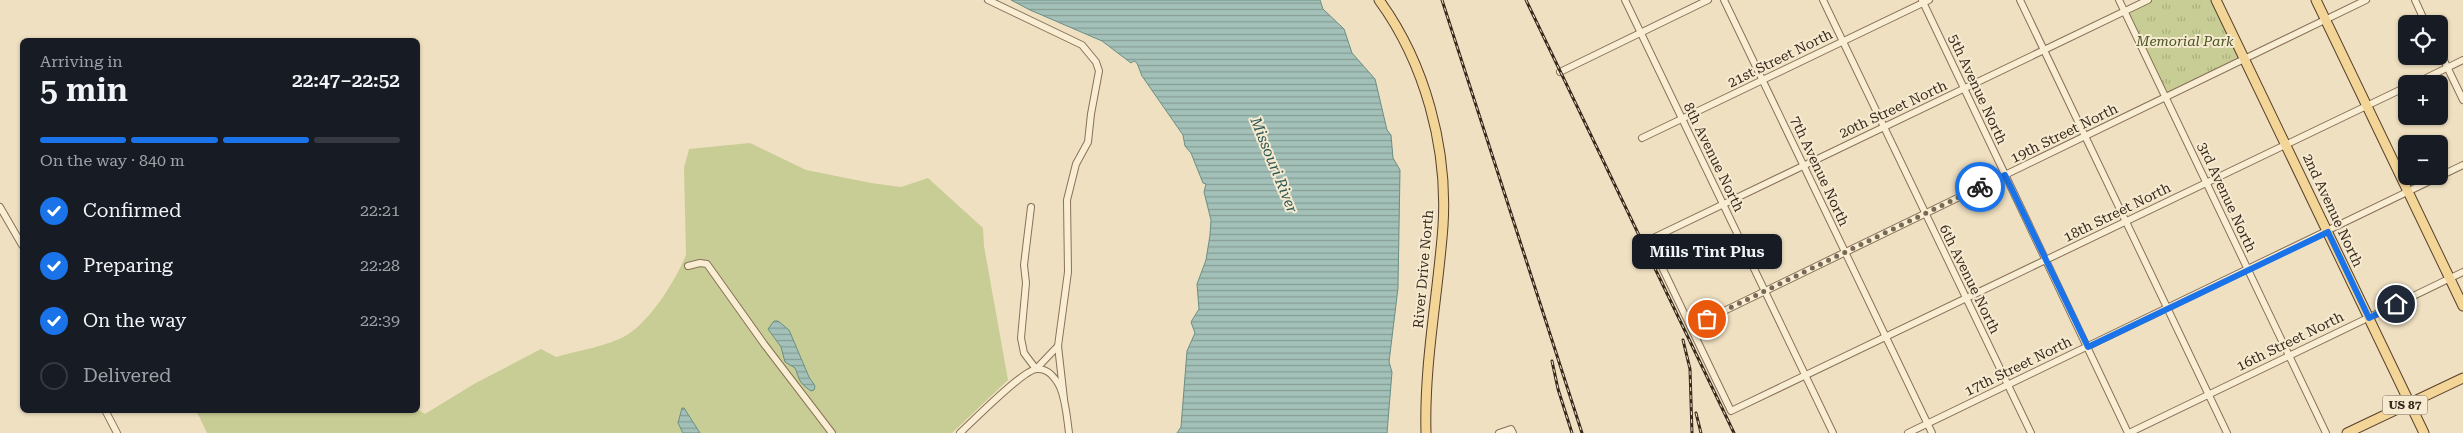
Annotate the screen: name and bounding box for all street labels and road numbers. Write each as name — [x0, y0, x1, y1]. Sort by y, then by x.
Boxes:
street label: 21st Street North — [1725, 26, 1835, 90]
street label: 5th Avenue North — [1946, 32, 2010, 146]
street label: 20th Street North — [1837, 77, 1949, 141]
street label: 8th Avenue North — [1681, 100, 1747, 214]
street label: 19th Street North — [2008, 100, 2120, 166]
street label: 7th Avenue North — [1788, 114, 1852, 228]
street label: 3rd Avenue North — [2194, 139, 2260, 255]
street label: 2nd Avenue North — [2300, 151, 2366, 269]
street label: 18th Street North — [2061, 179, 2173, 245]
street label: River Drive North — [1410, 209, 1436, 329]
street label: 6th Avenue North — [1937, 222, 2003, 336]
street label: 16th Street North — [2234, 308, 2346, 374]
street label: 17th Street North — [1962, 333, 2074, 399]
road number: US 87 — [2382, 396, 2428, 414]

